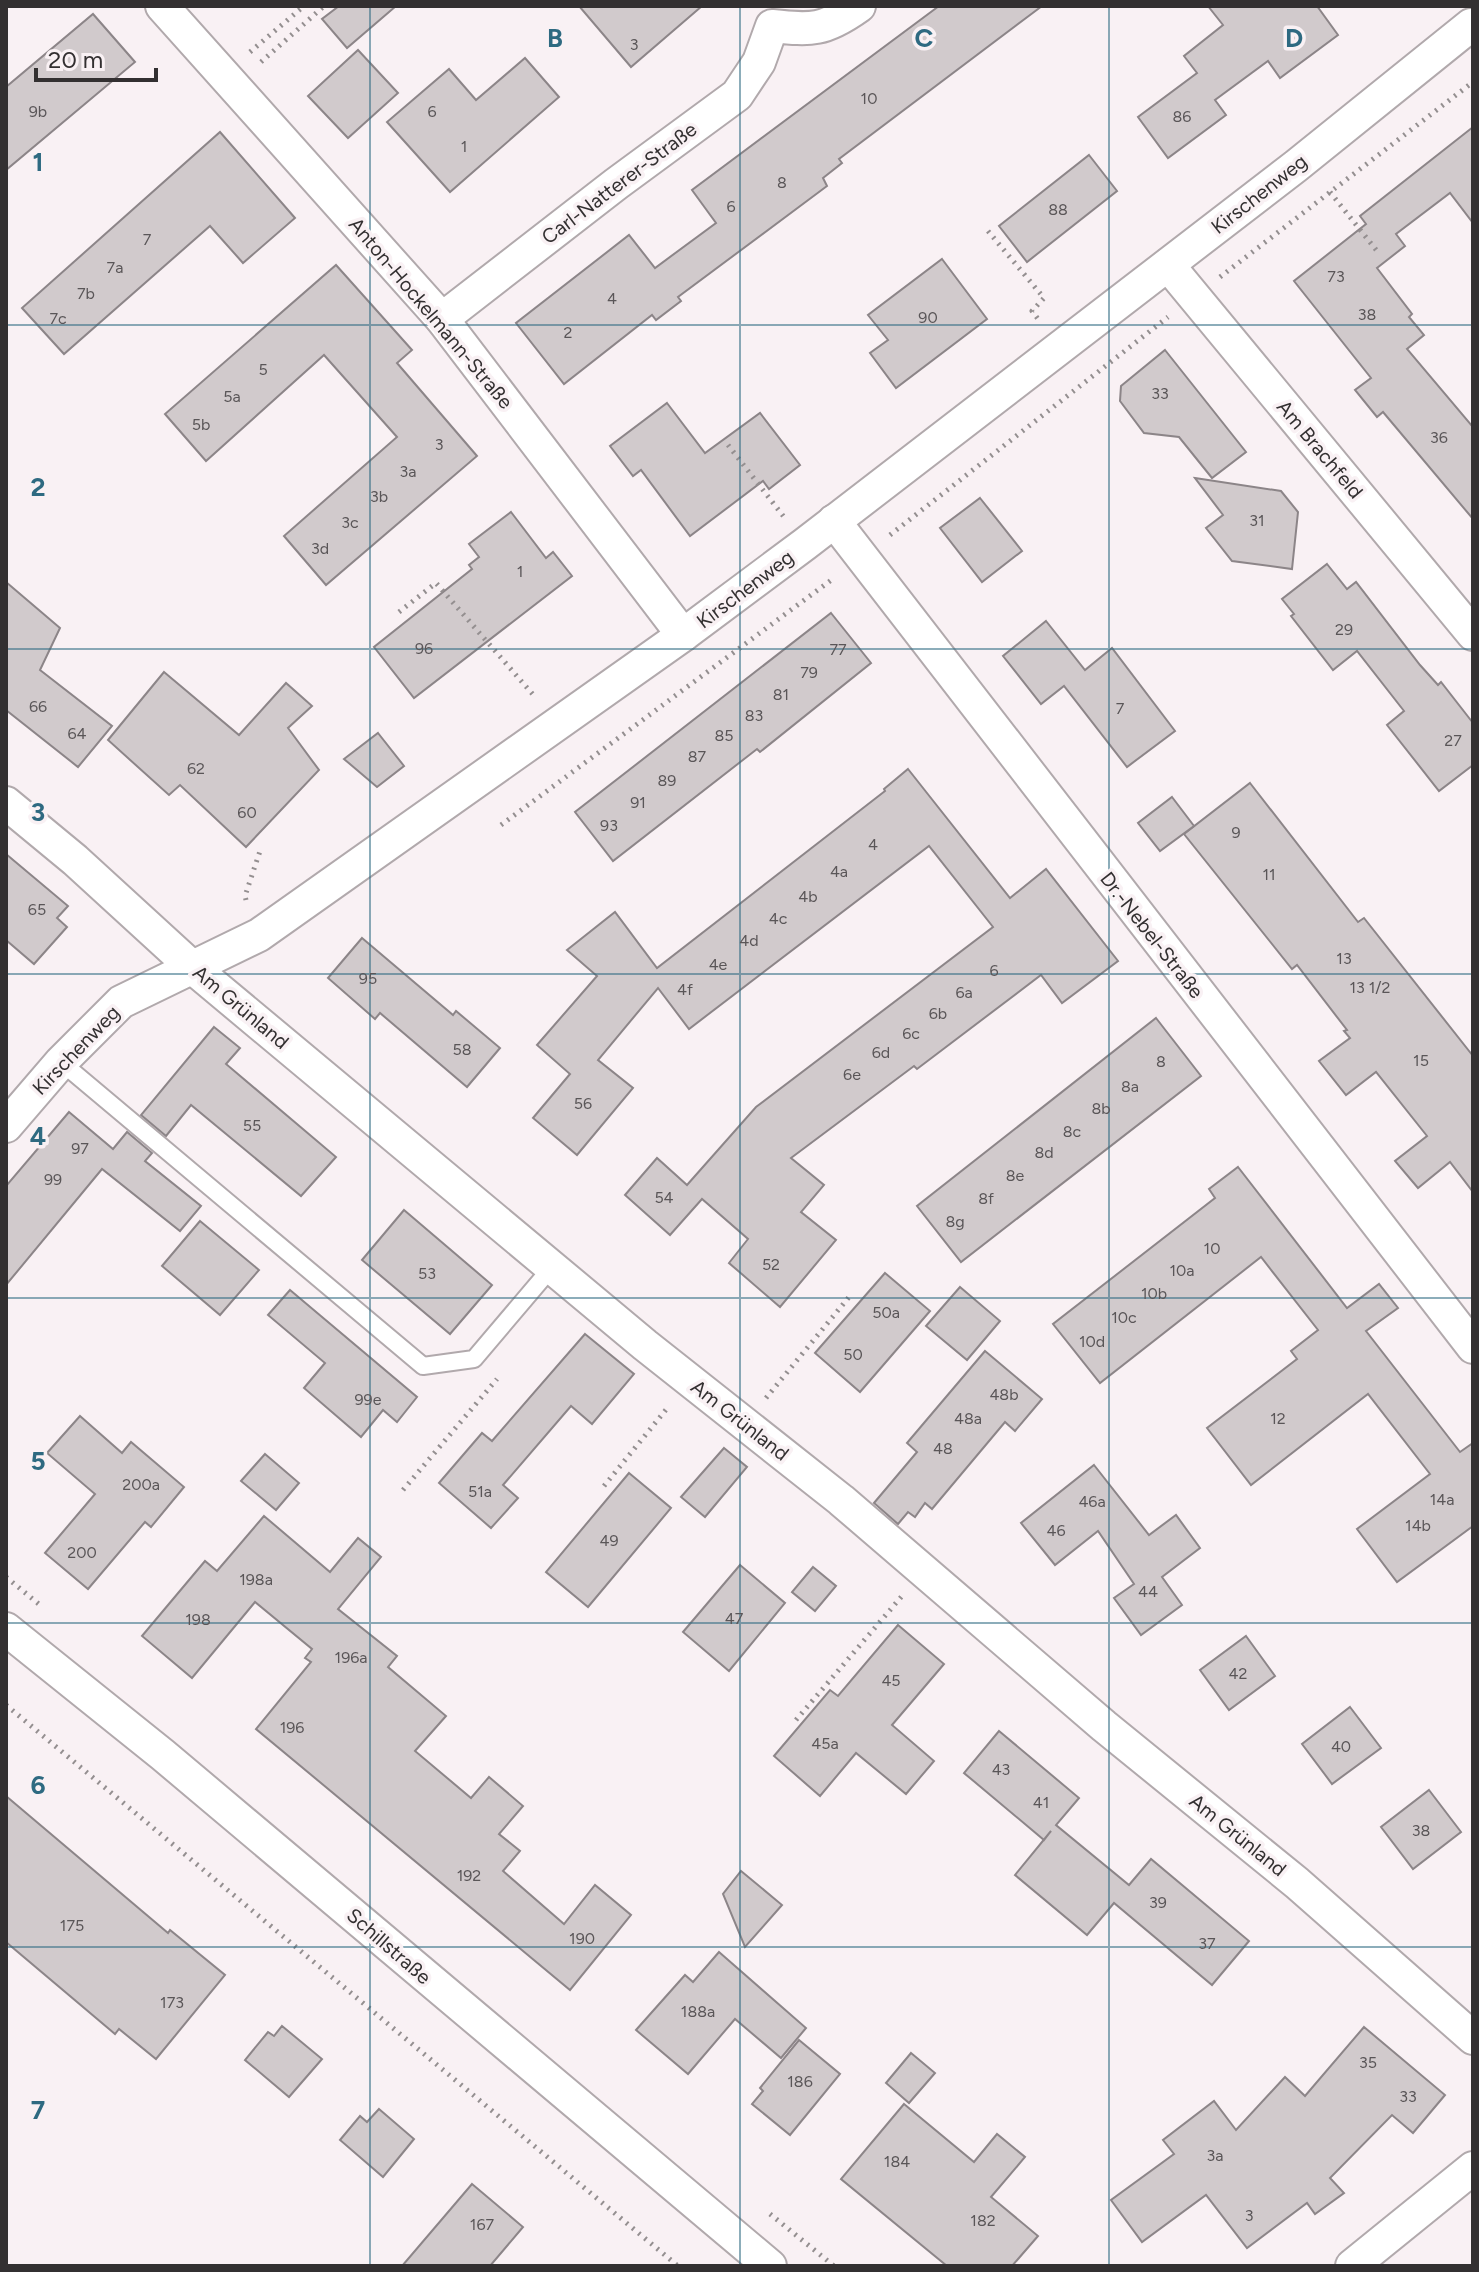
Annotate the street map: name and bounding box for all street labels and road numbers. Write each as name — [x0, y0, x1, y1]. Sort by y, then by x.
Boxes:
street label: Carl-Natterer-Straße — [537, 117, 701, 249]
street label: Kirschenweg — [1206, 149, 1312, 239]
street label: Anton-Hockelmann-Straße — [344, 212, 518, 414]
street label: Am Brachfeld — [1272, 395, 1368, 503]
street label: Kirschenweg — [692, 545, 798, 633]
street label: Dr.-Nebel-Straße — [1095, 867, 1209, 1003]
street label: Am Grünland — [188, 960, 294, 1054]
street label: Kirschenweg — [27, 1000, 125, 1100]
street label: Am Grünland — [686, 1374, 794, 1466]
street label: Am Grünland — [1185, 1789, 1291, 1881]
street label: Schillstraße — [342, 1903, 436, 1989]

